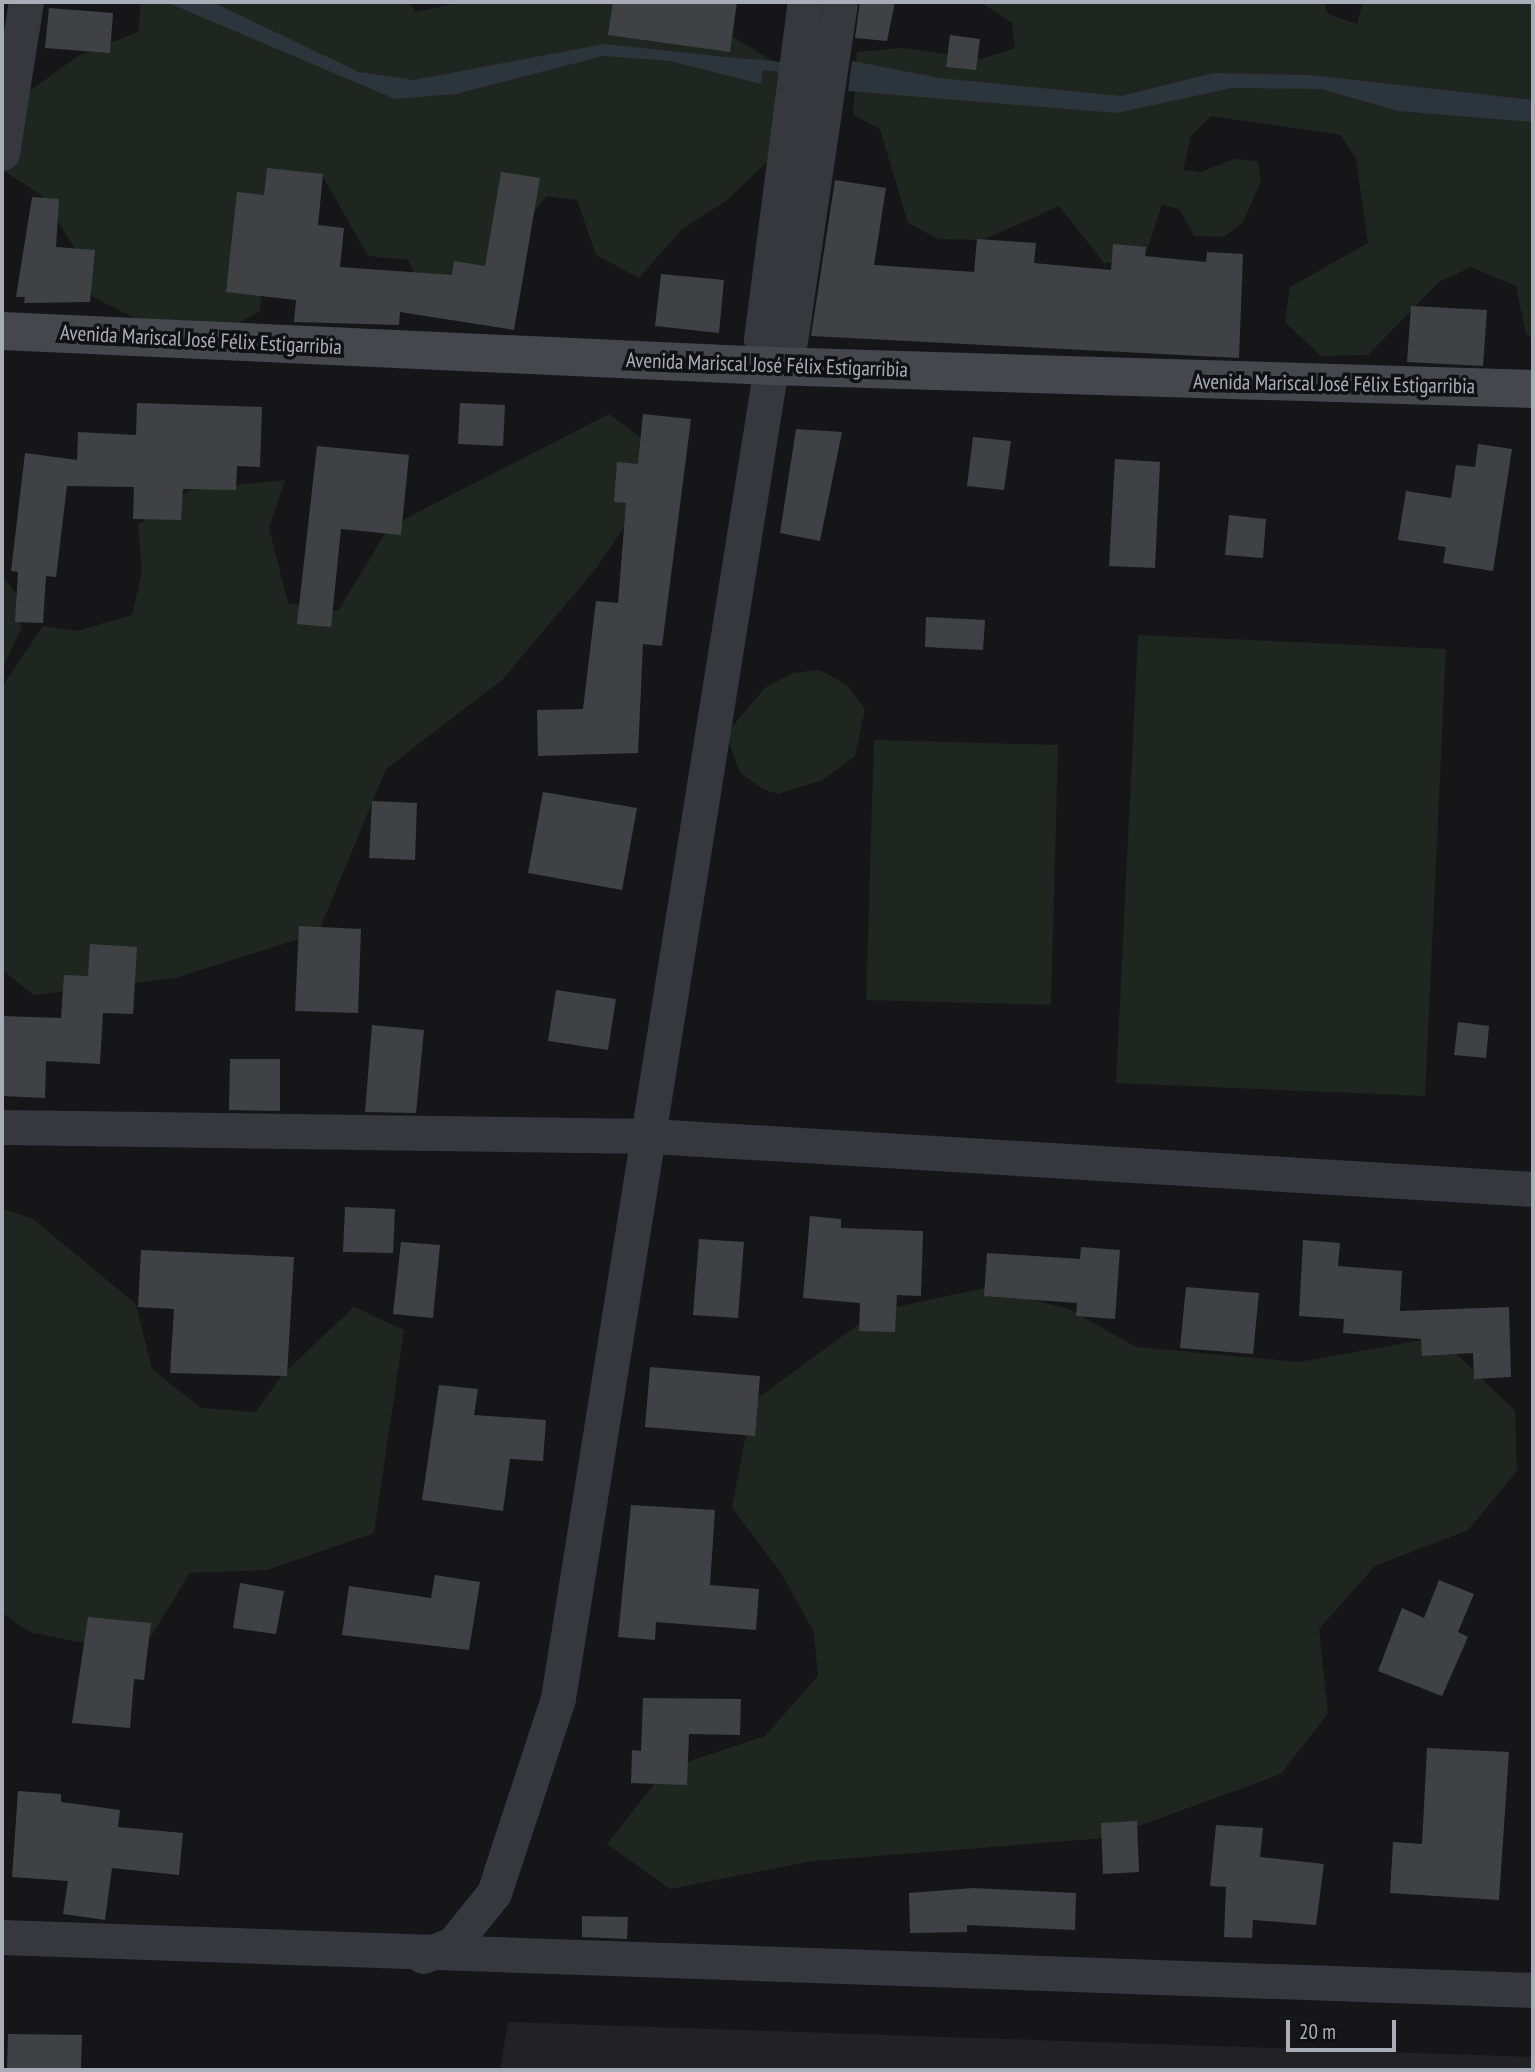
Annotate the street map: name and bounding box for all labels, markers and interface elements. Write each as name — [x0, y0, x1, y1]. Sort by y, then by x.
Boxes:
street label: Avenida Mariscal José Félix Estigarribia — [59, 320, 343, 360]
street label: Avenida Mariscal José Félix Estigarribia — [625, 347, 909, 383]
street label: Avenida Mariscal José Félix Estigarribia — [1193, 369, 1475, 399]
scale bar — [1290, 2006, 1400, 2050]
text: 20 m — [1299, 2018, 1336, 2045]

